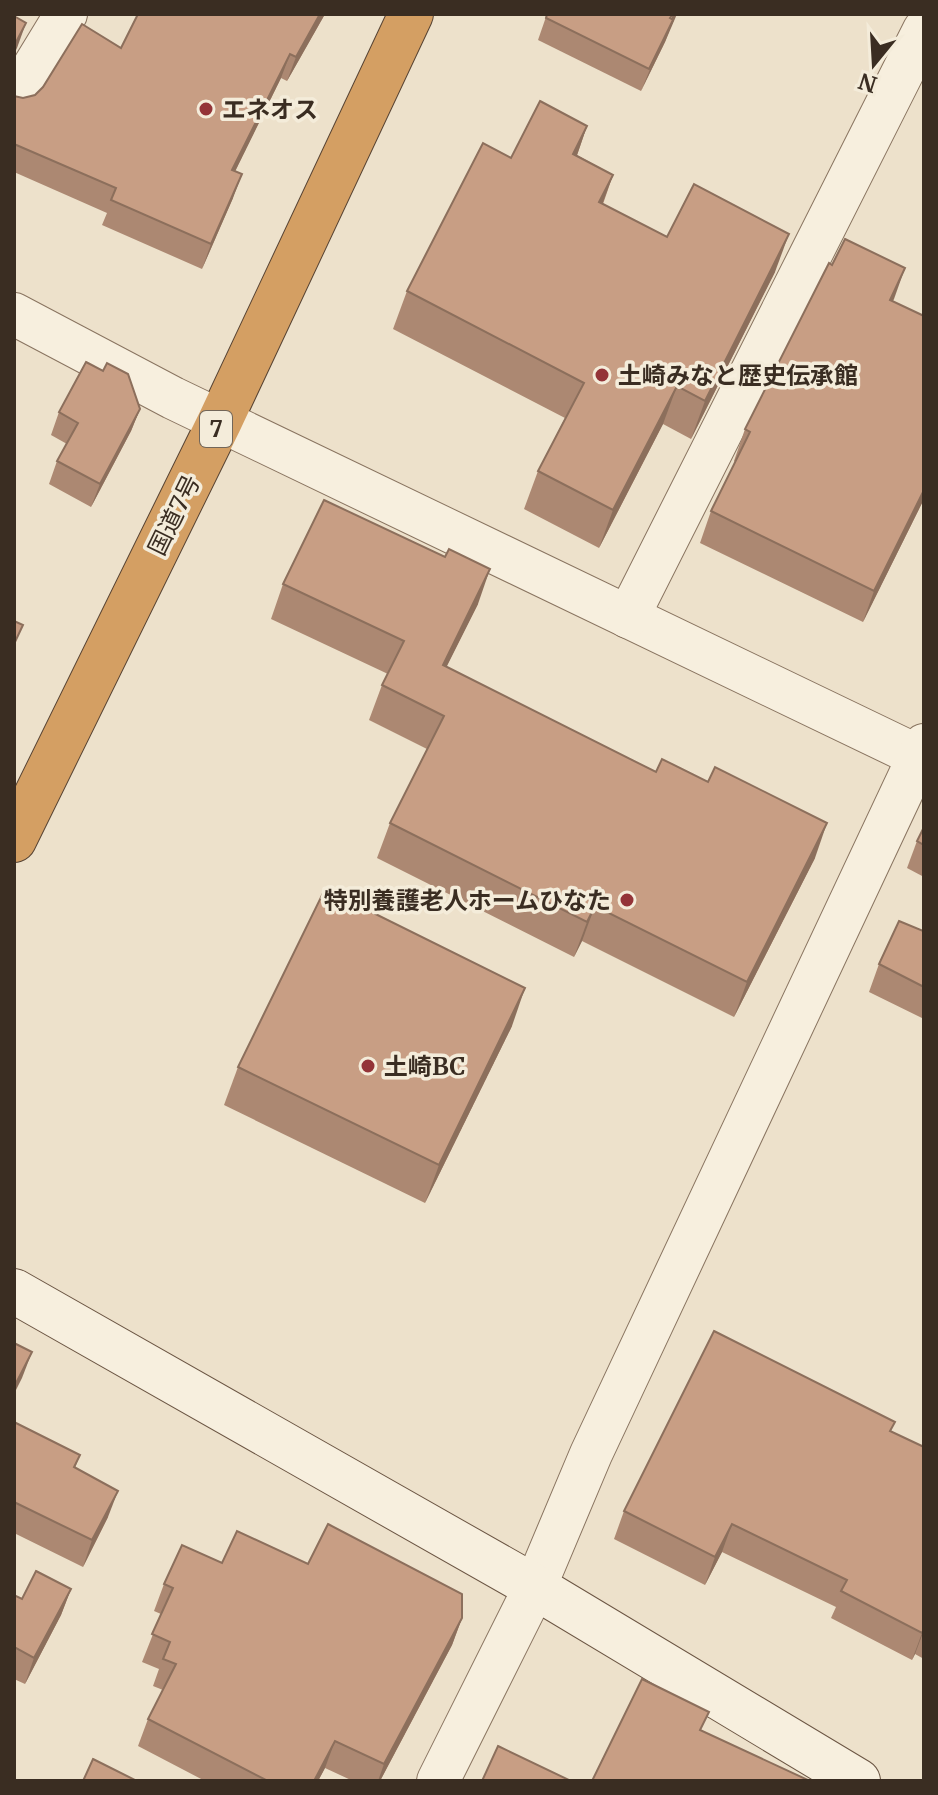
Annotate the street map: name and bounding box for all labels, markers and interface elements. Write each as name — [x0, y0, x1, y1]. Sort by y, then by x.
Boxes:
north arrow — [834, 24, 914, 104]
text: N — [855, 67, 880, 99]
place label: エネオス — [222, 94, 318, 125]
marker: エネオス — [197, 100, 215, 118]
place label: 土崎みなと歴史伝承館 — [618, 360, 858, 391]
marker: 土崎みなと歴史伝承館 — [593, 366, 611, 384]
road number: 7 — [200, 411, 232, 447]
street label: 国道7号 — [141, 470, 207, 560]
place label: 特別養護老人ホームひなた — [324, 885, 611, 916]
marker: 特別養護老人ホームひなた — [618, 891, 636, 909]
place label: 土崎BC — [384, 1051, 465, 1082]
marker: 土崎BC — [359, 1057, 377, 1075]

